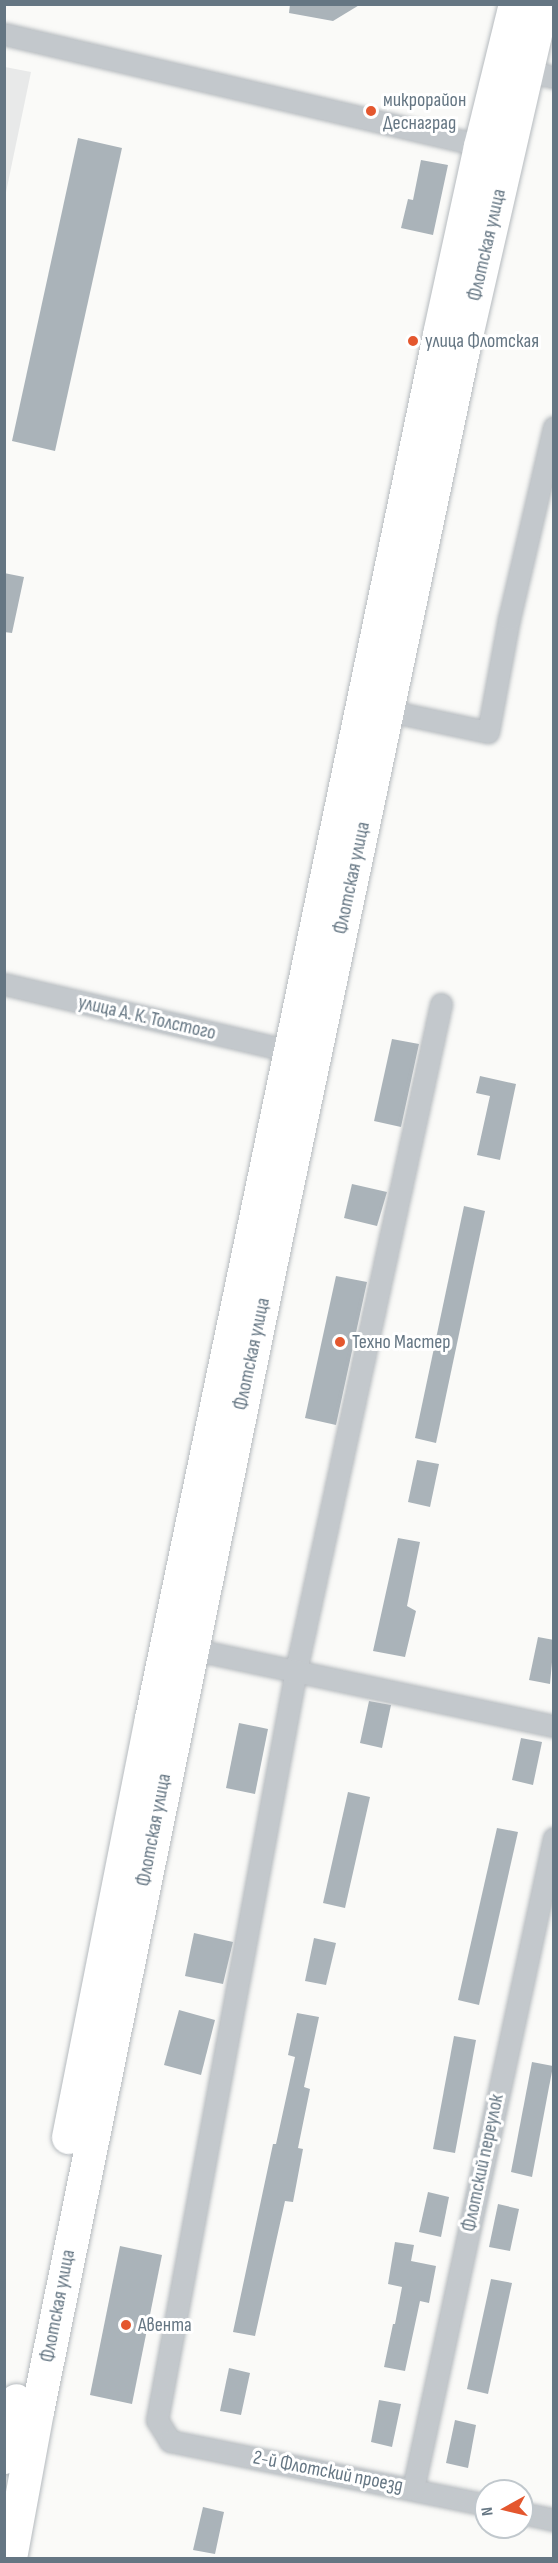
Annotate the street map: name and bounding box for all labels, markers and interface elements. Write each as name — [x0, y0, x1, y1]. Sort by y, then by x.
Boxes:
place label: микрорайон Деснаград — [383, 88, 466, 135]
marker: микрорайон Деснаград — [364, 104, 378, 118]
street label: Флотская улица — [462, 187, 512, 303]
place label: улица Флотская — [425, 329, 539, 353]
marker: улица Флотская — [406, 334, 420, 348]
street label: Флотская улица — [328, 820, 376, 936]
street label: улица А. К. Толстого — [76, 990, 218, 1046]
street label: Флотская улица — [228, 1296, 276, 1412]
place label: Техно Мастер — [352, 1330, 451, 1354]
marker: Техно Мастер — [333, 1335, 347, 1349]
street label: Флотская улица — [131, 1772, 177, 1888]
street label: Флотский переулок — [457, 2092, 509, 2234]
street label: Флотская улица — [35, 2248, 81, 2364]
place label: Авента — [138, 2313, 192, 2337]
marker: Авента — [119, 2318, 133, 2332]
street label: 2-й Флотский проезд — [251, 2446, 405, 2498]
north arrow — [474, 2479, 534, 2539]
text: N — [478, 2506, 498, 2517]

